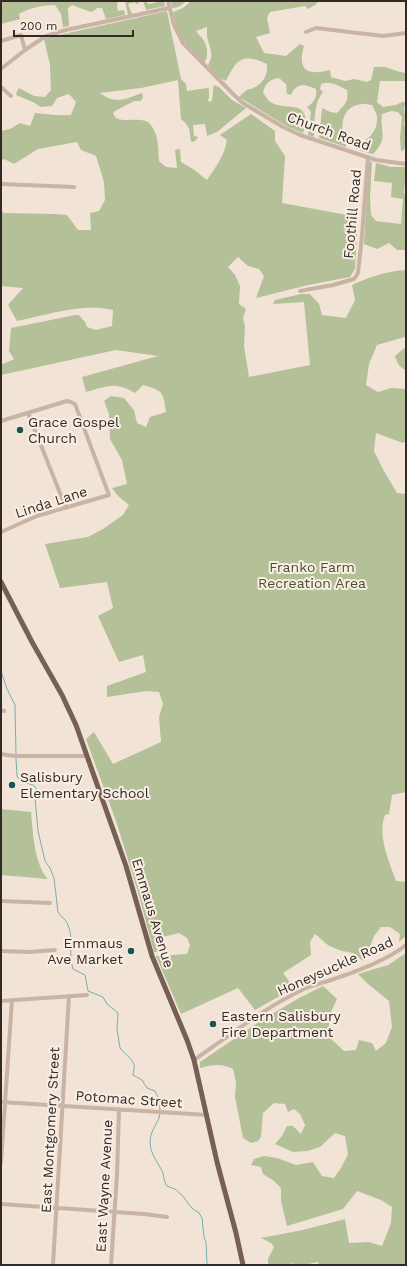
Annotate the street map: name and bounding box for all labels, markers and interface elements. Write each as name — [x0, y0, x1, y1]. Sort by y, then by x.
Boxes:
scale bar — [14, 12, 133, 38]
text: 200 m — [20, 19, 57, 33]
street label: Church Road — [285, 108, 373, 154]
street label: Foothill Road — [340, 169, 364, 259]
place label: Grace Gospel Church — [28, 414, 120, 446]
marker: Grace Gospel Church — [15, 425, 25, 435]
street label: Linda Lane — [13, 483, 89, 521]
park label: Franko Farm Recreation Area — [258, 559, 366, 591]
place label: Salisbury Elementary School — [20, 769, 150, 801]
marker: Salisbury Elementary School — [7, 780, 17, 790]
street label: Emmaus Avenue — [129, 856, 177, 970]
street label: Honeysuckle Road — [275, 933, 395, 999]
place label: Emmaus Ave Market — [47, 935, 123, 967]
marker: Emmaus Ave Market — [126, 946, 136, 956]
place label: Eastern Salisbury Fire Department — [221, 1008, 342, 1040]
marker: Eastern Salisbury Fire Department — [208, 1019, 218, 1029]
street label: East Montgomery Street — [38, 1046, 62, 1213]
street label: Potomac Street — [75, 1087, 183, 1111]
street label: East Wayne Avenue — [93, 1119, 115, 1253]

